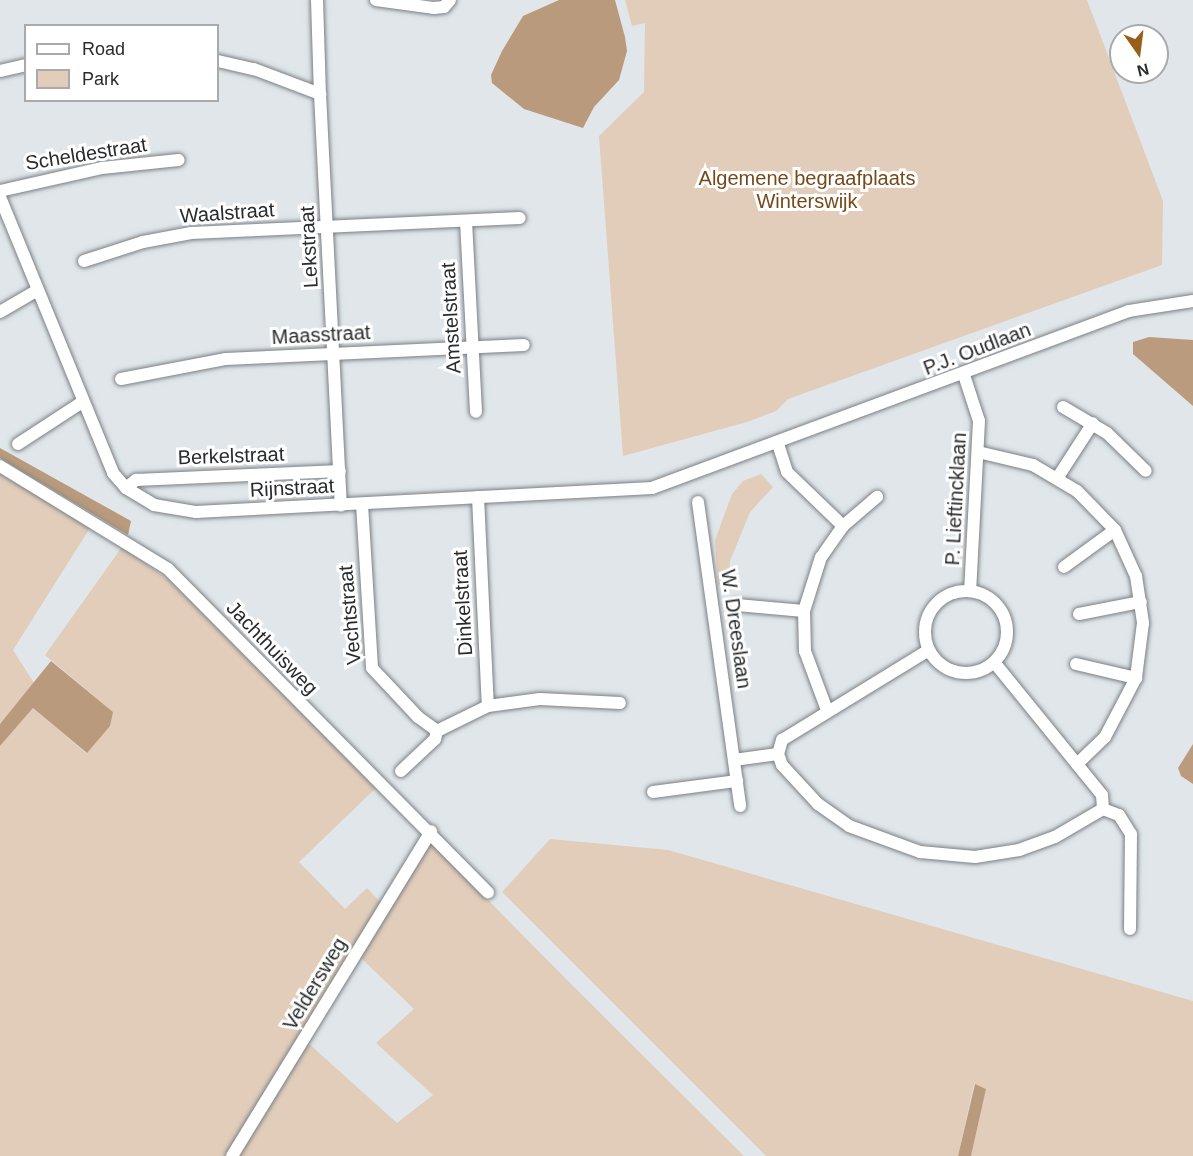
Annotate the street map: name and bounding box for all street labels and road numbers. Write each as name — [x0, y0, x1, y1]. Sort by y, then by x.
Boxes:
street label: Scheldestraat — [24, 133, 148, 175]
street label: Waalstraat — [179, 198, 275, 228]
street label: Lekstraat — [295, 205, 323, 289]
street label: Amstelstraat — [436, 262, 466, 374]
street label: P.J. Oudlaan — [920, 318, 1034, 380]
street label: Maasstraat — [271, 320, 371, 350]
street label: P. Lieftincklaan — [941, 432, 971, 566]
street label: Berkelstraat — [177, 442, 285, 470]
street label: Rijnstraat — [249, 474, 335, 502]
street label: Dinkelstraat — [448, 550, 478, 656]
street label: Vechtstraat — [334, 564, 366, 666]
street label: W. Dreeslaan — [716, 568, 756, 690]
street label: Jachthuisweg — [221, 596, 323, 700]
street label: Veldersweg — [278, 934, 352, 1034]

